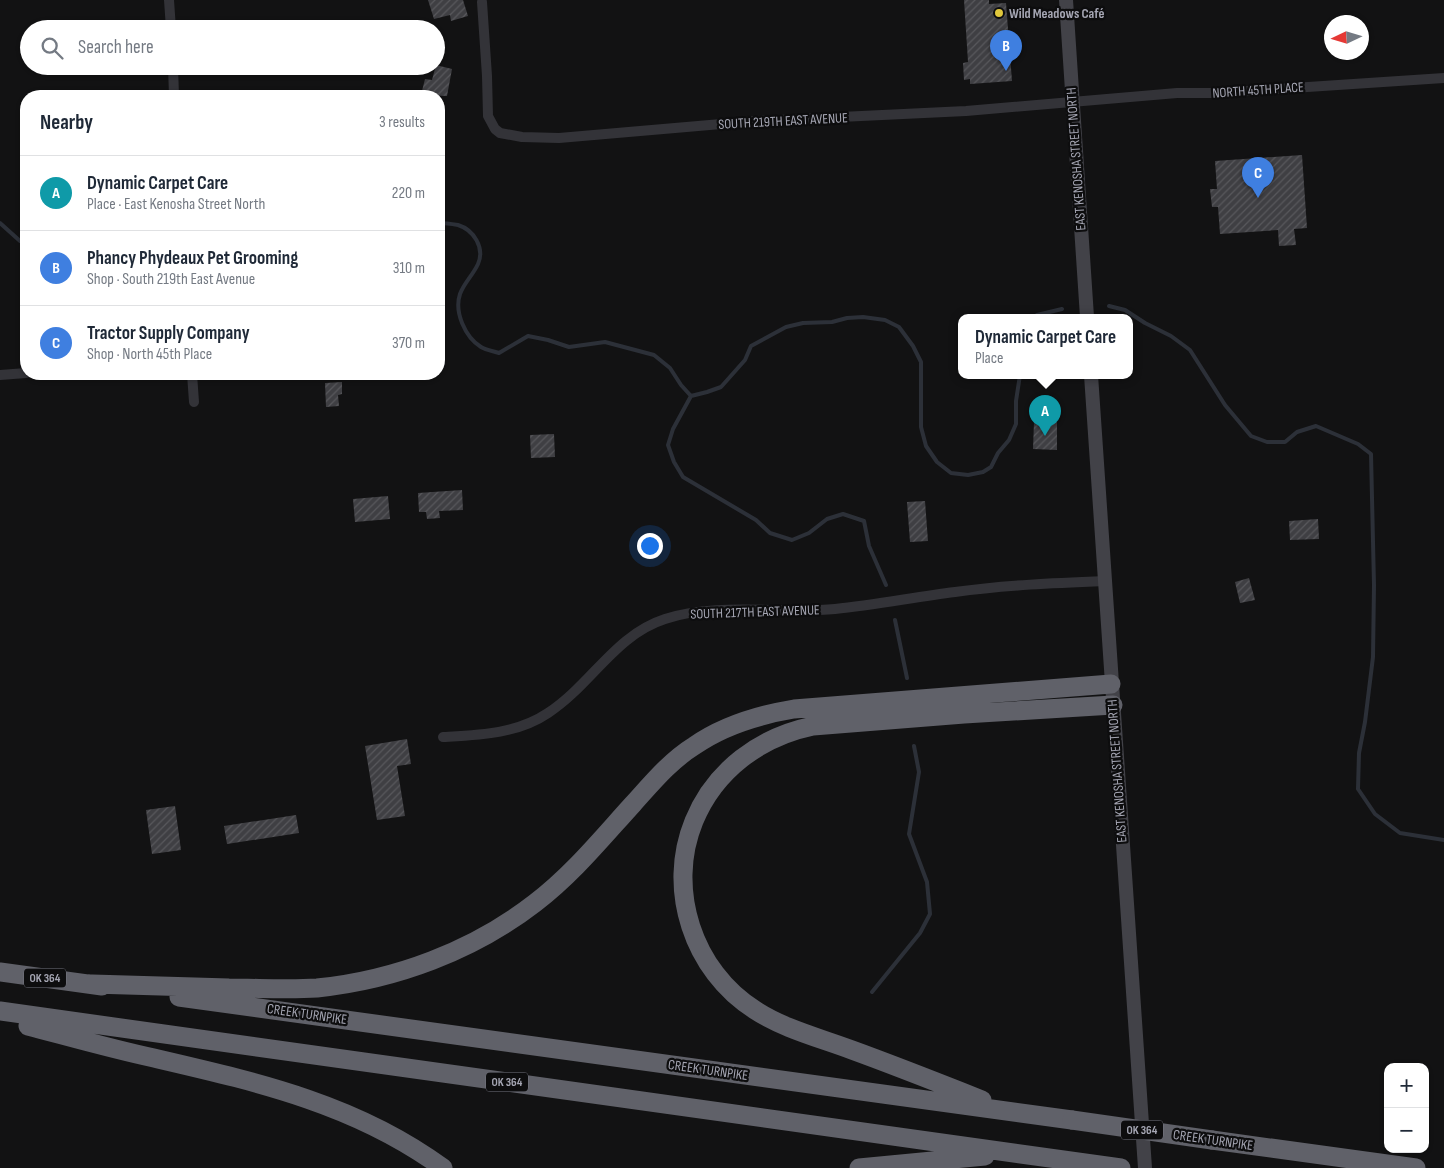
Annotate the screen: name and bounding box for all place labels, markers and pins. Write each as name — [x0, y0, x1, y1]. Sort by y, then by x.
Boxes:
place label: Wild Meadows Café — [1009, 5, 1104, 22]
marker: Wild Meadows Café — [993, 7, 1005, 19]
pin: B — [990, 30, 1022, 71]
pin: C — [1242, 157, 1274, 198]
pin: A — [1029, 395, 1061, 436]

